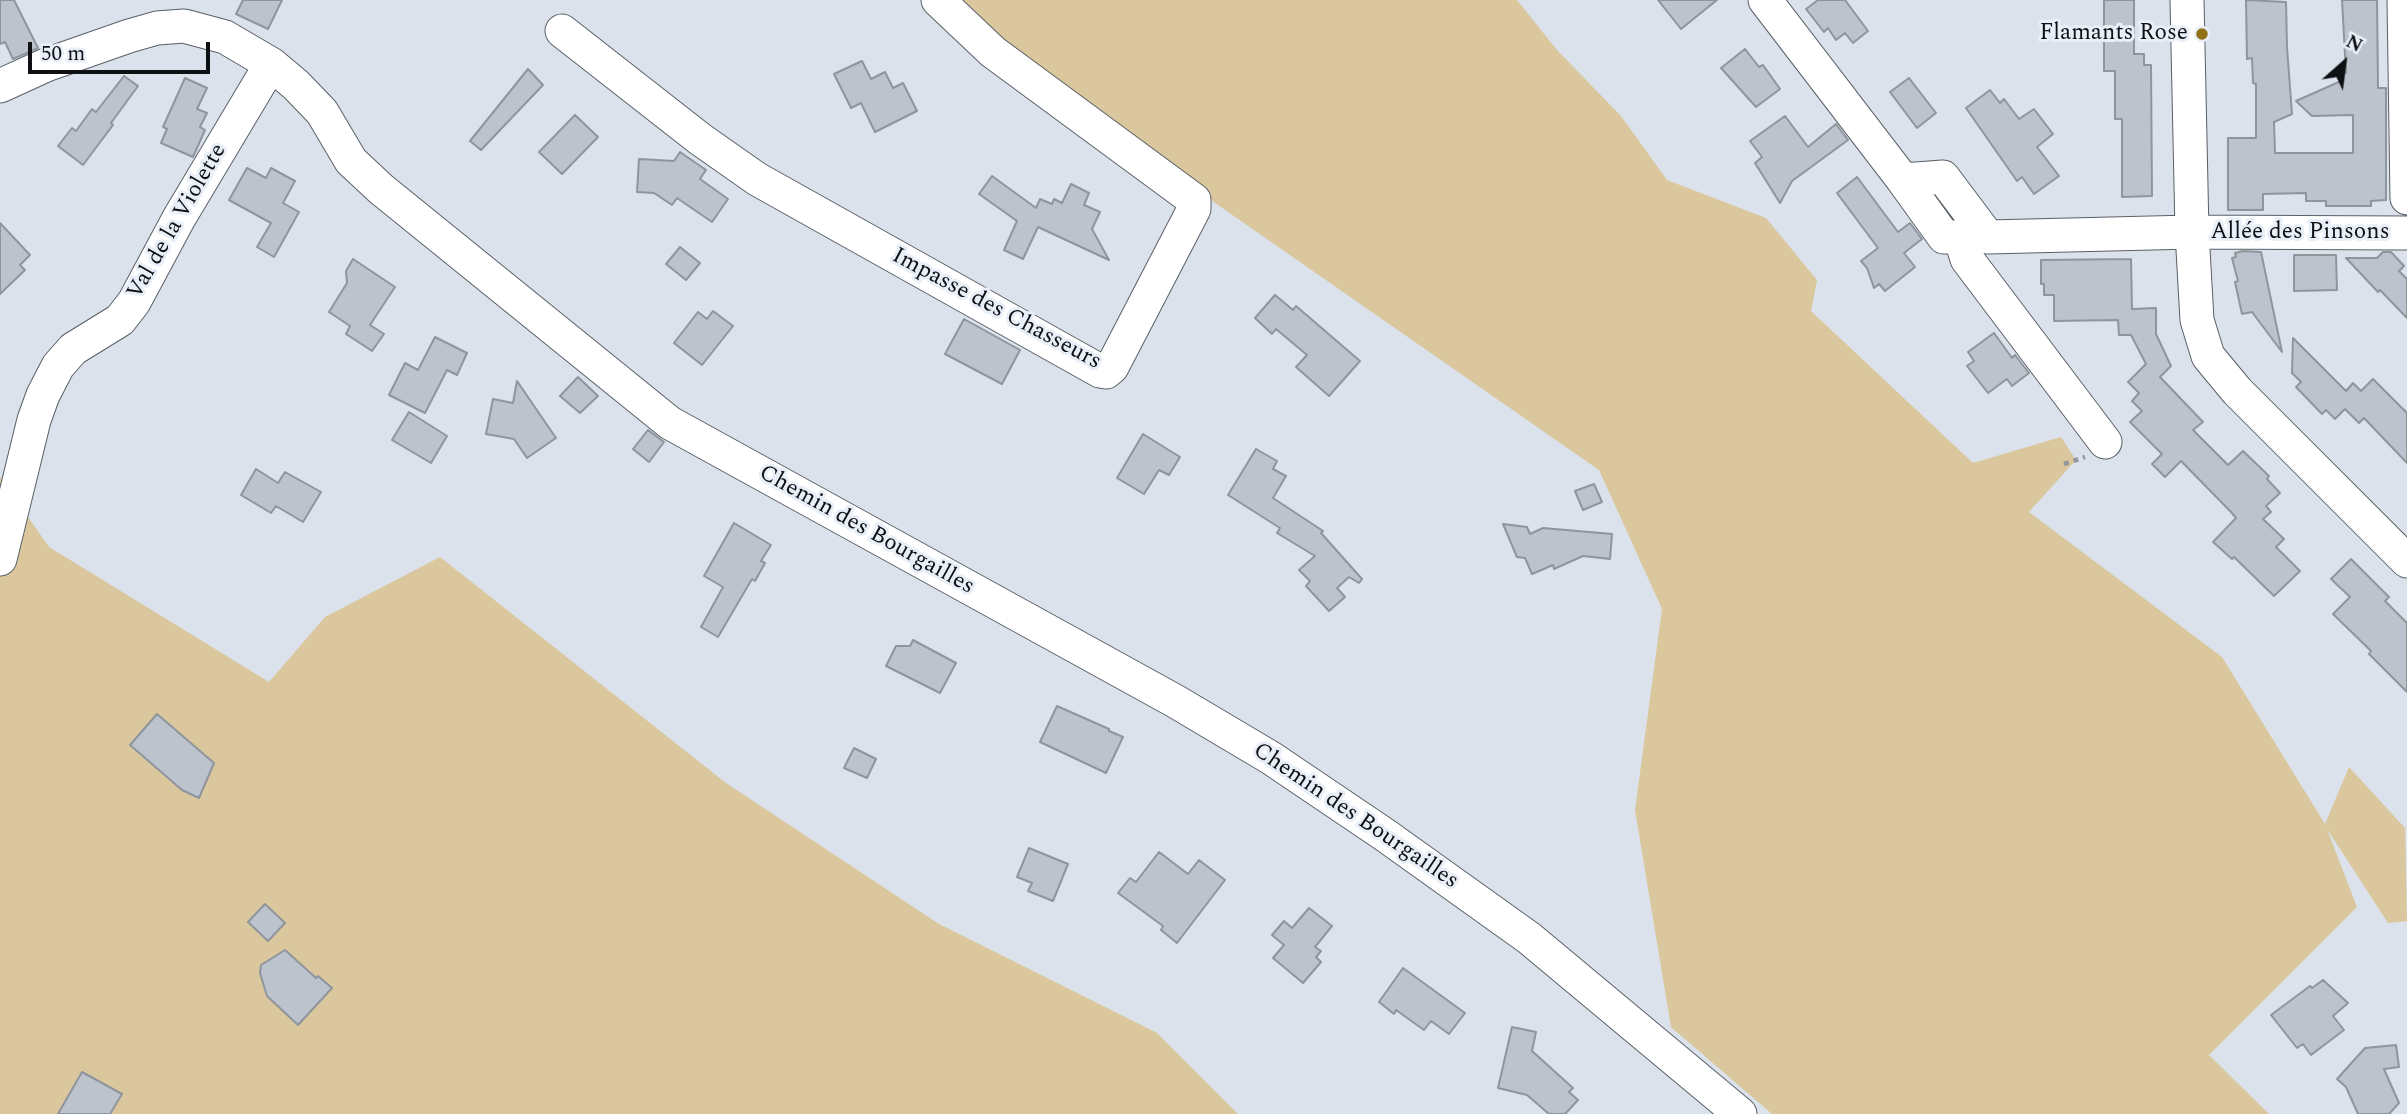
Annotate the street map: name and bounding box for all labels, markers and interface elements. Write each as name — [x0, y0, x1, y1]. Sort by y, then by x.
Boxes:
place label: Flamants Rose — [2040, 20, 2188, 48]
marker: Flamants Rose — [2194, 26, 2210, 42]
scale bar — [32, 28, 214, 72]
north arrow — [2309, 28, 2379, 98]
text: N — [2340, 28, 2368, 60]
text: 50 m — [41, 38, 85, 70]
street label: Val de la Violette — [122, 139, 234, 305]
street label: Allée des Pinsons — [2210, 219, 2390, 247]
street label: Impasse des Chasseurs — [887, 243, 1105, 377]
street label: Chemin des Bourgailles — [753, 460, 979, 602]
street label: Chemin des Bourgailles — [1247, 738, 1463, 896]

